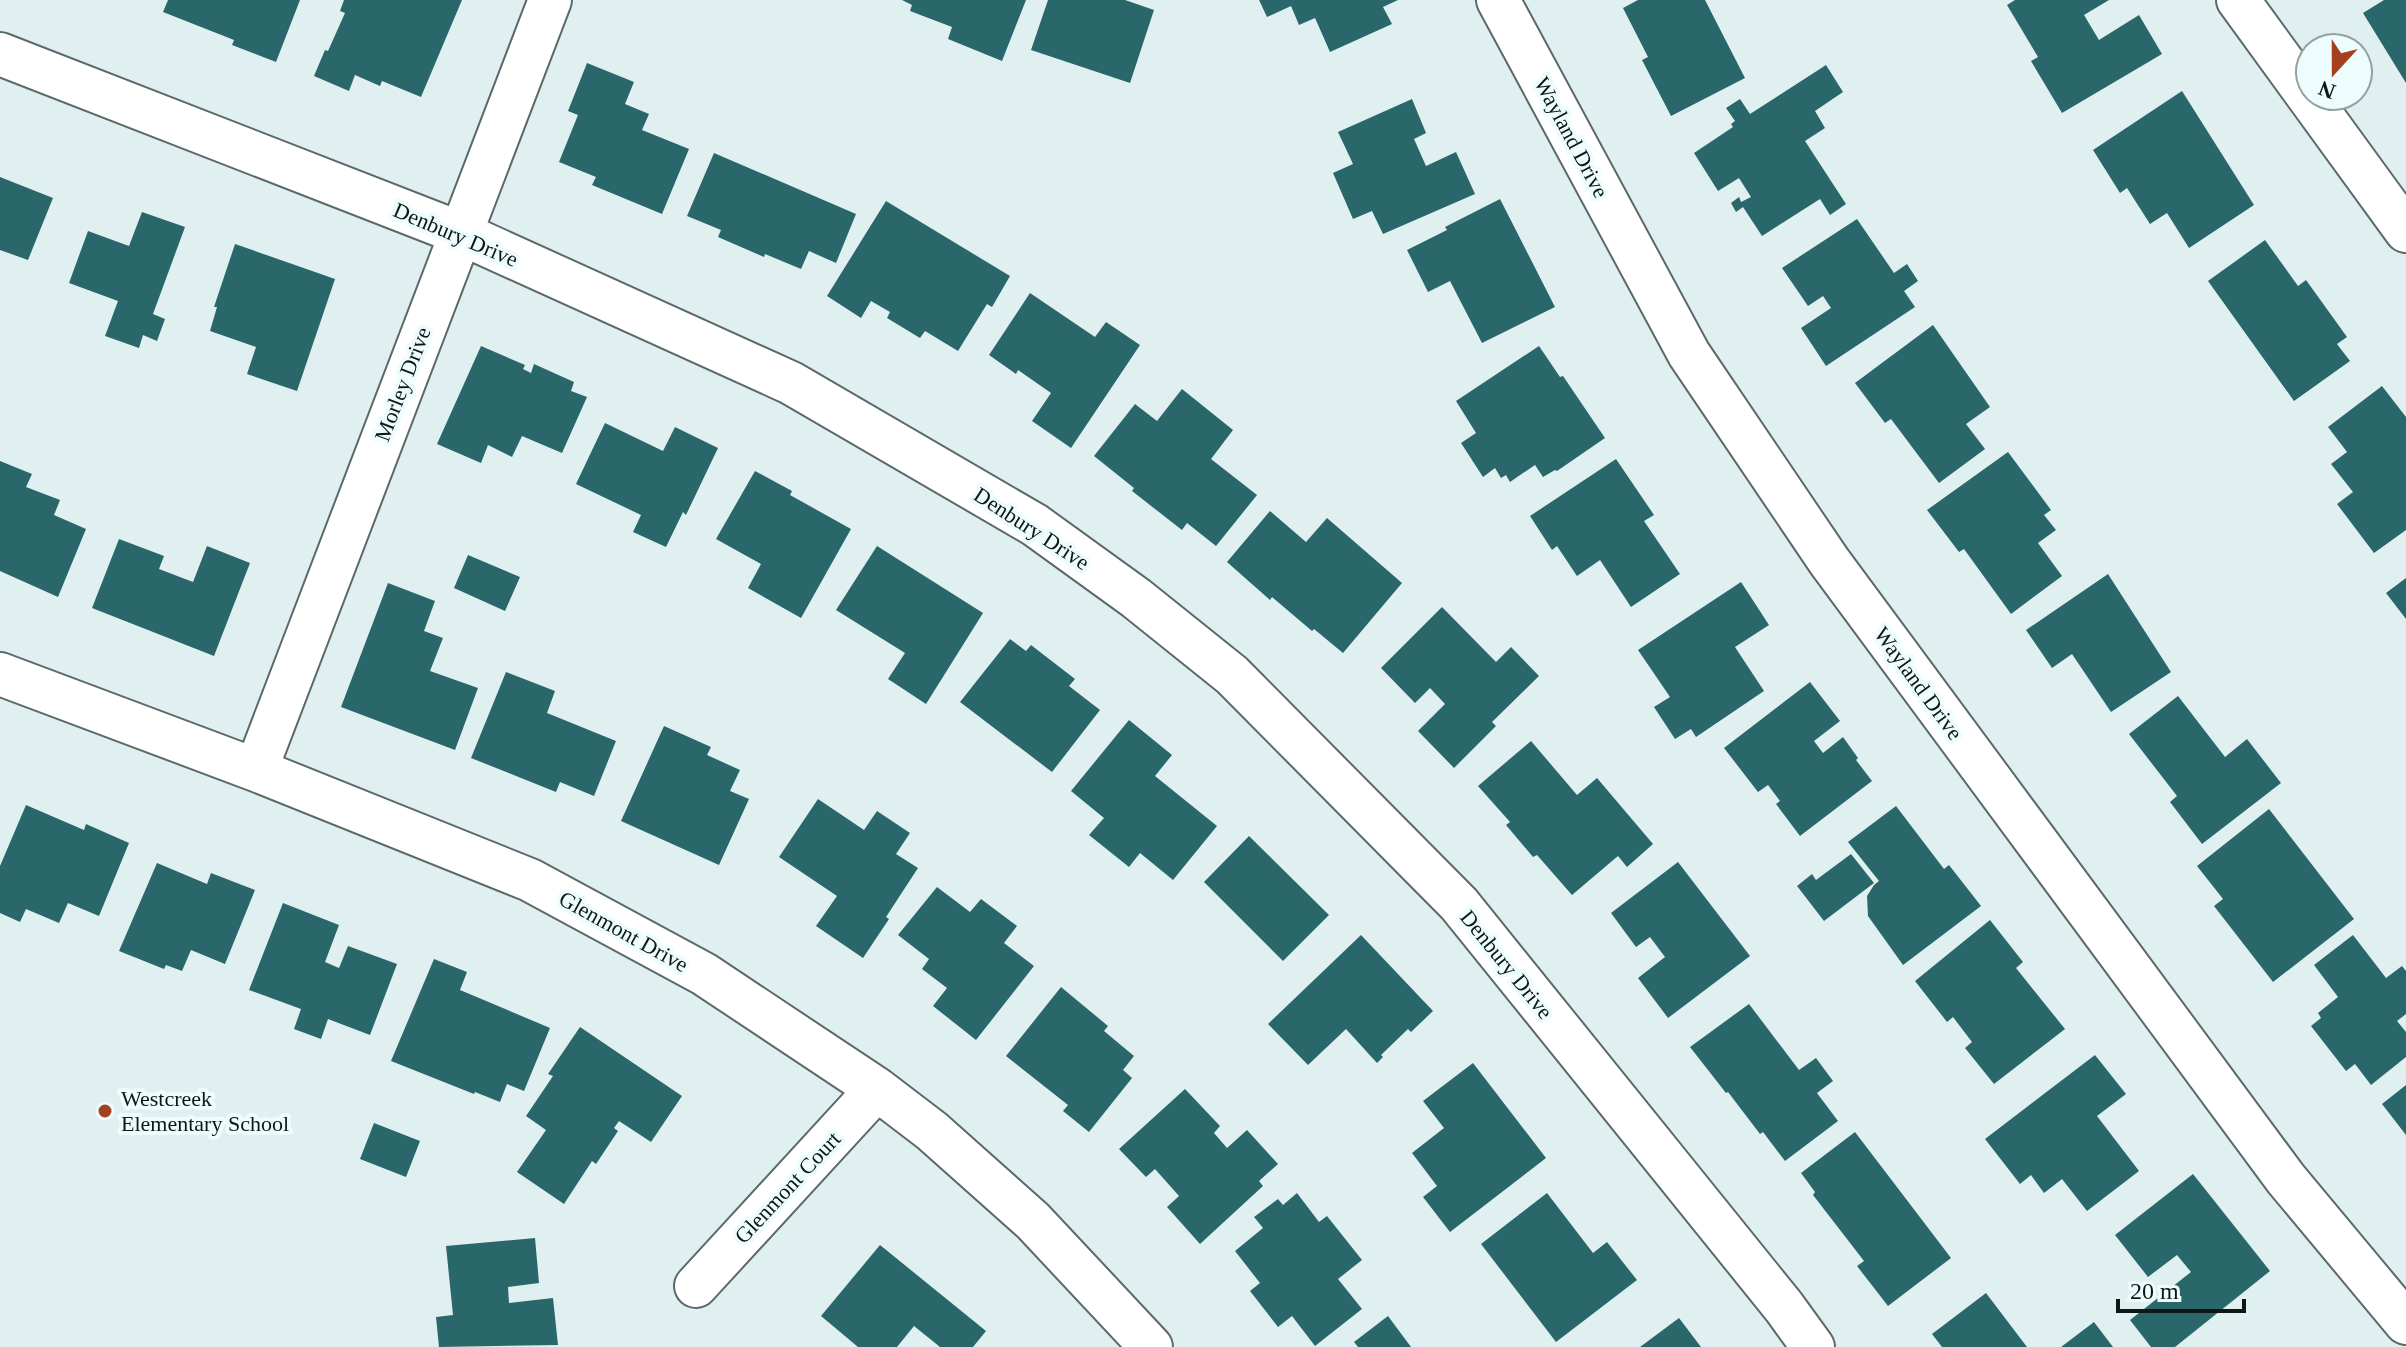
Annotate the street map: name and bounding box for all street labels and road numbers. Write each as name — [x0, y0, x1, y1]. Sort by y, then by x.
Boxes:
street label: Wayland Drive — [1529, 73, 1614, 202]
street label: Denbury Drive — [390, 197, 522, 272]
street label: Morley Drive — [369, 324, 436, 445]
street label: Denbury Drive — [969, 482, 1094, 575]
street label: Wayland Drive — [1869, 622, 1968, 745]
street label: Glenmont Drive — [555, 886, 693, 977]
street label: Denbury Drive — [1455, 905, 1558, 1024]
street label: Glenmont Court — [729, 1126, 845, 1248]

